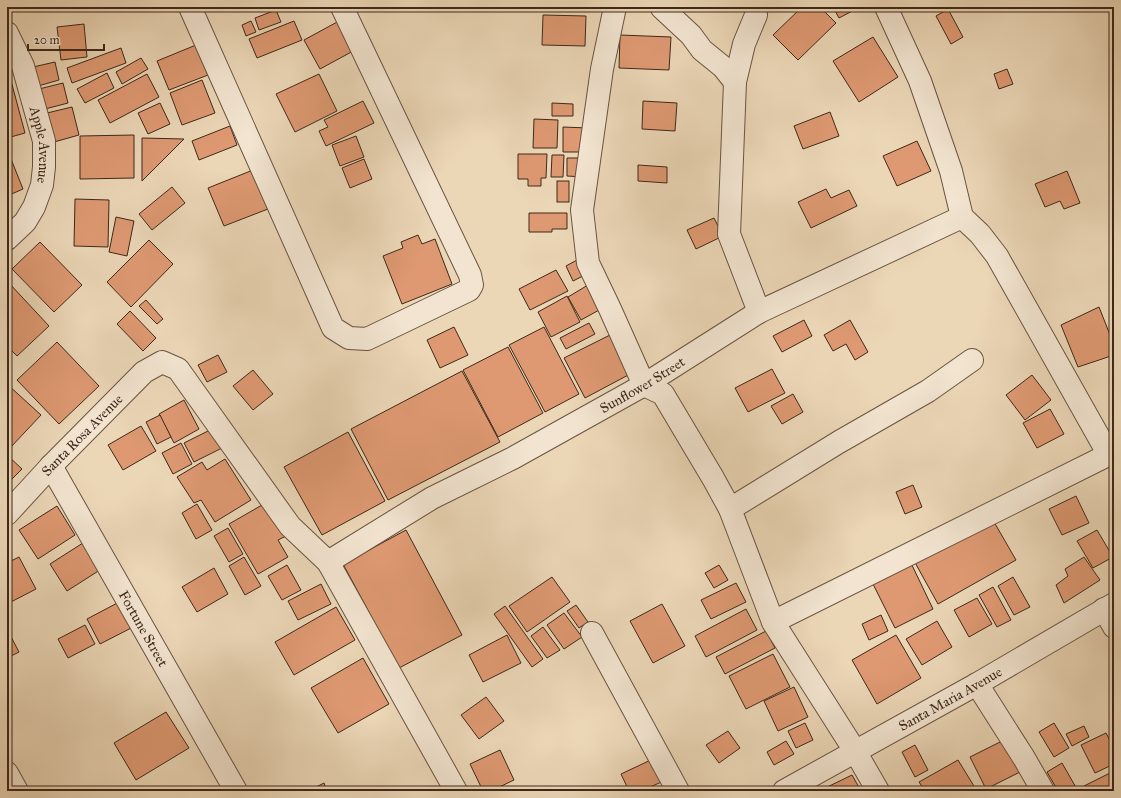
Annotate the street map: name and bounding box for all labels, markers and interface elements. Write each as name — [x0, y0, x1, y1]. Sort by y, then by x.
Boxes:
scale bar — [28, 26, 104, 52]
text: 20 m — [34, 33, 60, 47]
street label: Apple Avenue — [26, 103, 53, 184]
street label: Sunflower Street — [597, 353, 688, 417]
street label: Santa Rosa Avenue — [38, 390, 126, 479]
street label: Fortune Street — [115, 587, 172, 670]
street label: Santa Maria Avenue — [895, 663, 1005, 734]

